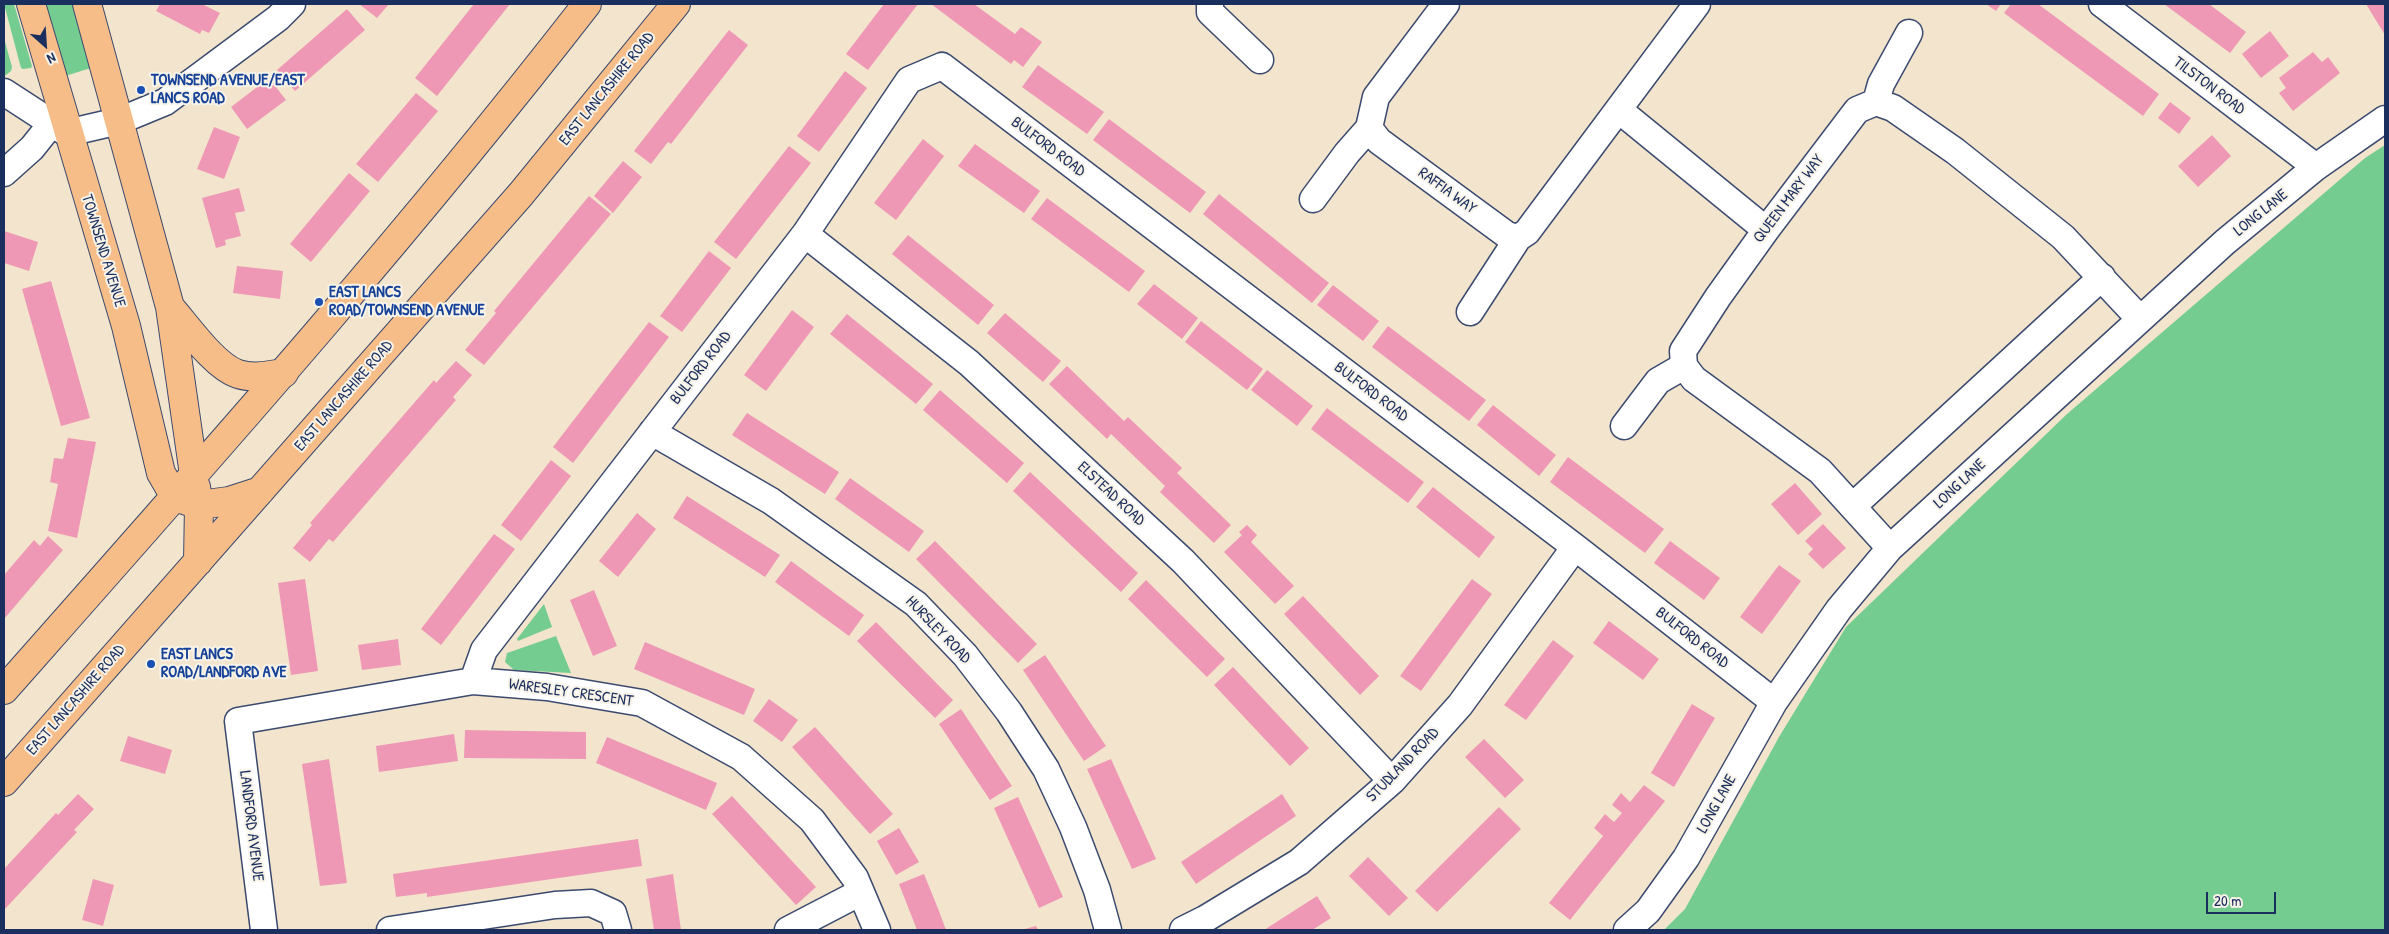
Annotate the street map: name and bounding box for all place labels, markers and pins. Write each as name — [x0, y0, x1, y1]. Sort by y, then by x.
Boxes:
place label: TOWNSEND AVENUE/EAST LANCS ROAD — [151, 71, 305, 109]
marker: TOWNSEND AVENUE/EAST LANCS ROAD — [135, 84, 147, 96]
place label: EAST LANCS ROAD/TOWNSEND AVENUE — [329, 283, 485, 321]
marker: EAST LANCS ROAD/TOWNSEND AVENUE — [313, 296, 325, 308]
place label: EAST LANCS ROAD/LANDFORD AVE — [161, 645, 287, 683]
marker: EAST LANCS ROAD/LANDFORD AVE — [145, 658, 157, 670]

